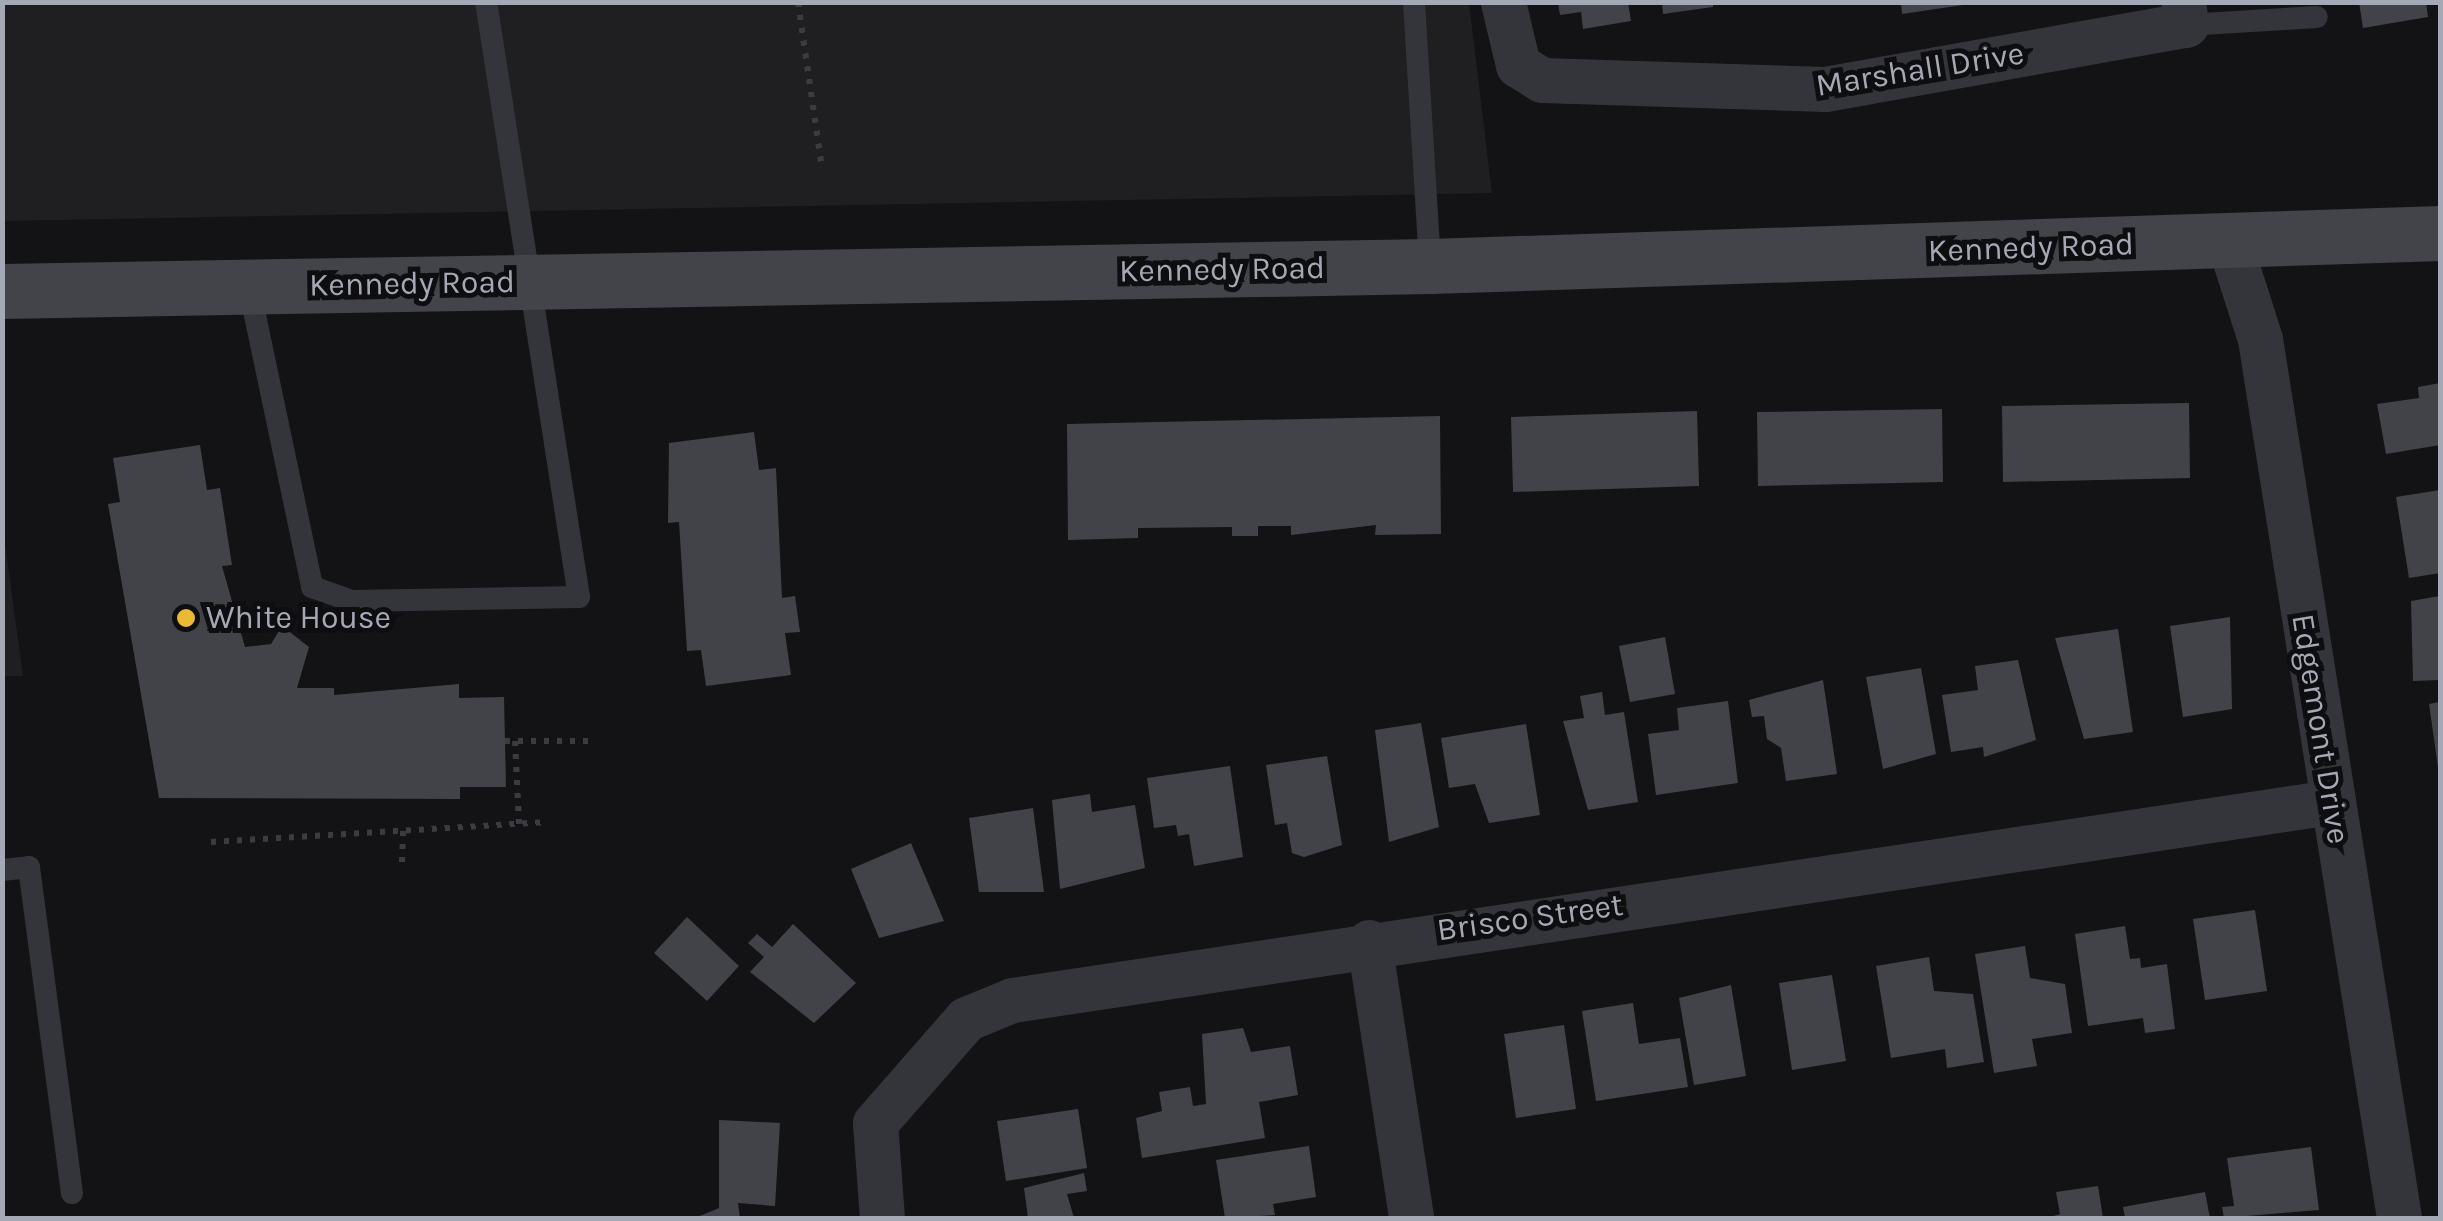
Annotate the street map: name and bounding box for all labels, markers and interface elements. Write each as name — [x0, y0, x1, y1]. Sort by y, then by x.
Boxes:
street label: Marshall Drive — [1813, 35, 2027, 105]
street label: Kennedy Road — [1927, 225, 2135, 271]
street label: Kennedy Road — [1119, 249, 1325, 291]
street label: Kennedy Road — [309, 263, 515, 305]
place label: White House — [206, 599, 391, 637]
marker: White House — [175, 607, 197, 629]
street label: Edgemont Drive — [2283, 611, 2357, 847]
street label: Brisco Street — [1435, 886, 1625, 950]

